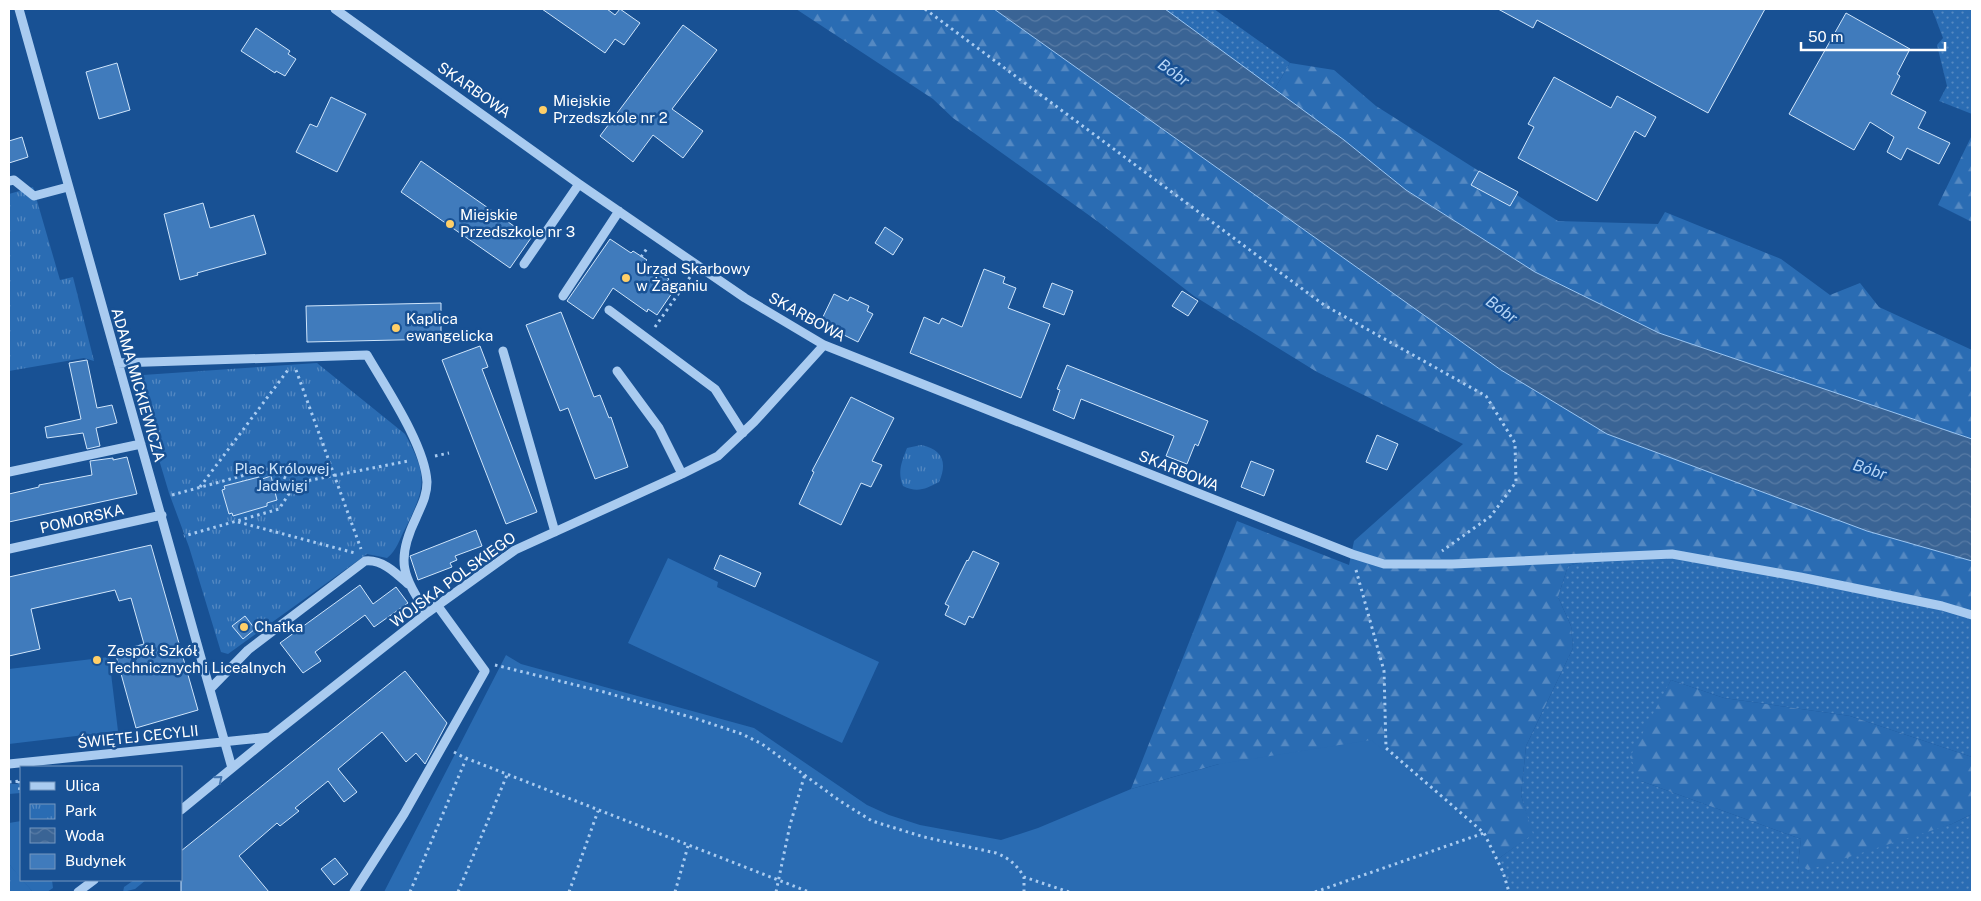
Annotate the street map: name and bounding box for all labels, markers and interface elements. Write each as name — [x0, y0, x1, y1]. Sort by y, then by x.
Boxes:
scale bar — [1801, 20, 1945, 52]
text: 50 m — [1808, 28, 1843, 45]
water label: Bóbr — [1154, 55, 1194, 91]
street label: SKARBOWA — [434, 58, 514, 121]
place label: Miejskie Przedszkole nr 2 — [553, 92, 668, 126]
marker: Miejskie Przedszkole nr 2 — [537, 104, 549, 116]
place label: Miejskie Przedszkole nr 3 — [460, 206, 575, 240]
marker: Miejskie Przedszkole nr 3 — [444, 218, 456, 230]
place label: Urząd Skarbowy w Żaganiu — [636, 260, 750, 294]
marker: Urząd Skarbowy w Żaganiu — [620, 272, 632, 284]
street label: SKARBOWA — [766, 288, 849, 345]
water label: Bóbr — [1482, 292, 1522, 328]
street label: ADAMA MICKIEWICZA — [108, 306, 169, 464]
place label: Kaplica ewangelicka — [406, 310, 493, 344]
marker: Kaplica ewangelicka — [390, 322, 402, 334]
street label: SKARBOWA — [1136, 447, 1222, 495]
water label: Bóbr — [1851, 455, 1890, 484]
park label: Plac Królowej Jadwigi — [235, 460, 330, 494]
street label: POMORSKA — [38, 500, 126, 536]
street label: WOJSKA POLSKIEGO — [387, 528, 519, 631]
place label: Chatka — [254, 618, 303, 635]
marker: Chatka — [238, 621, 250, 633]
place label: Zespół Szkół Technicznych i Licealnych — [107, 642, 286, 676]
marker: Zespół Szkół Technicznych i Licealnych — [91, 654, 103, 666]
street label: ŚWIĘTEJ CECYLII — [76, 721, 199, 751]
legend — [20, 766, 182, 881]
one-way arrow — [213, 776, 222, 785]
text: Ulica — [65, 777, 100, 794]
text: Park — [65, 802, 97, 819]
text: Woda — [65, 827, 104, 844]
text: Budynek — [65, 852, 126, 869]

